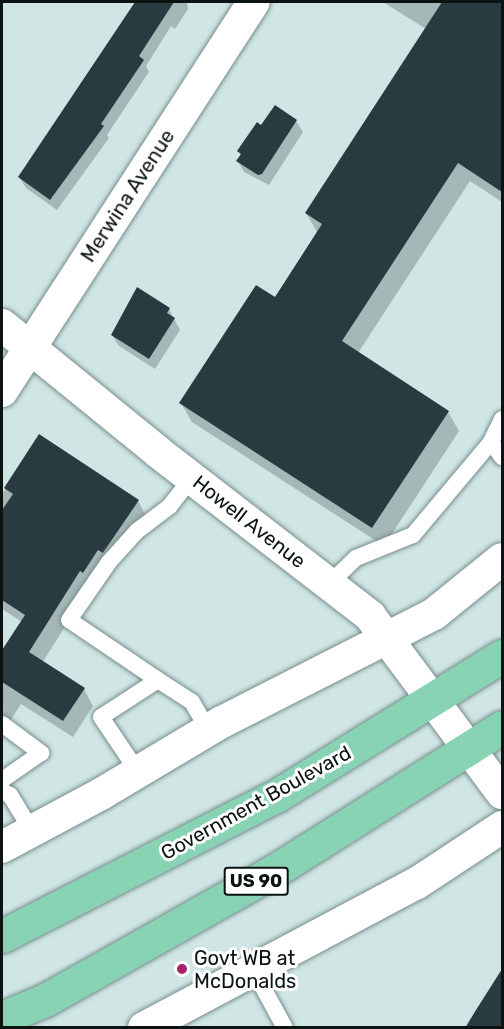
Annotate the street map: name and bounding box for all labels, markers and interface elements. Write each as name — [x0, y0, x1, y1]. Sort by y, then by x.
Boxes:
street label: Merwina Avenue — [76, 125, 180, 267]
street label: Howell Avenue — [188, 470, 310, 574]
street label: Government Boulevard — [157, 741, 355, 865]
road number: US 90 — [223, 866, 289, 896]
place label: Govt WB at McDonalds — [194, 946, 296, 993]
marker: Govt WB at McDonalds — [175, 962, 189, 976]

